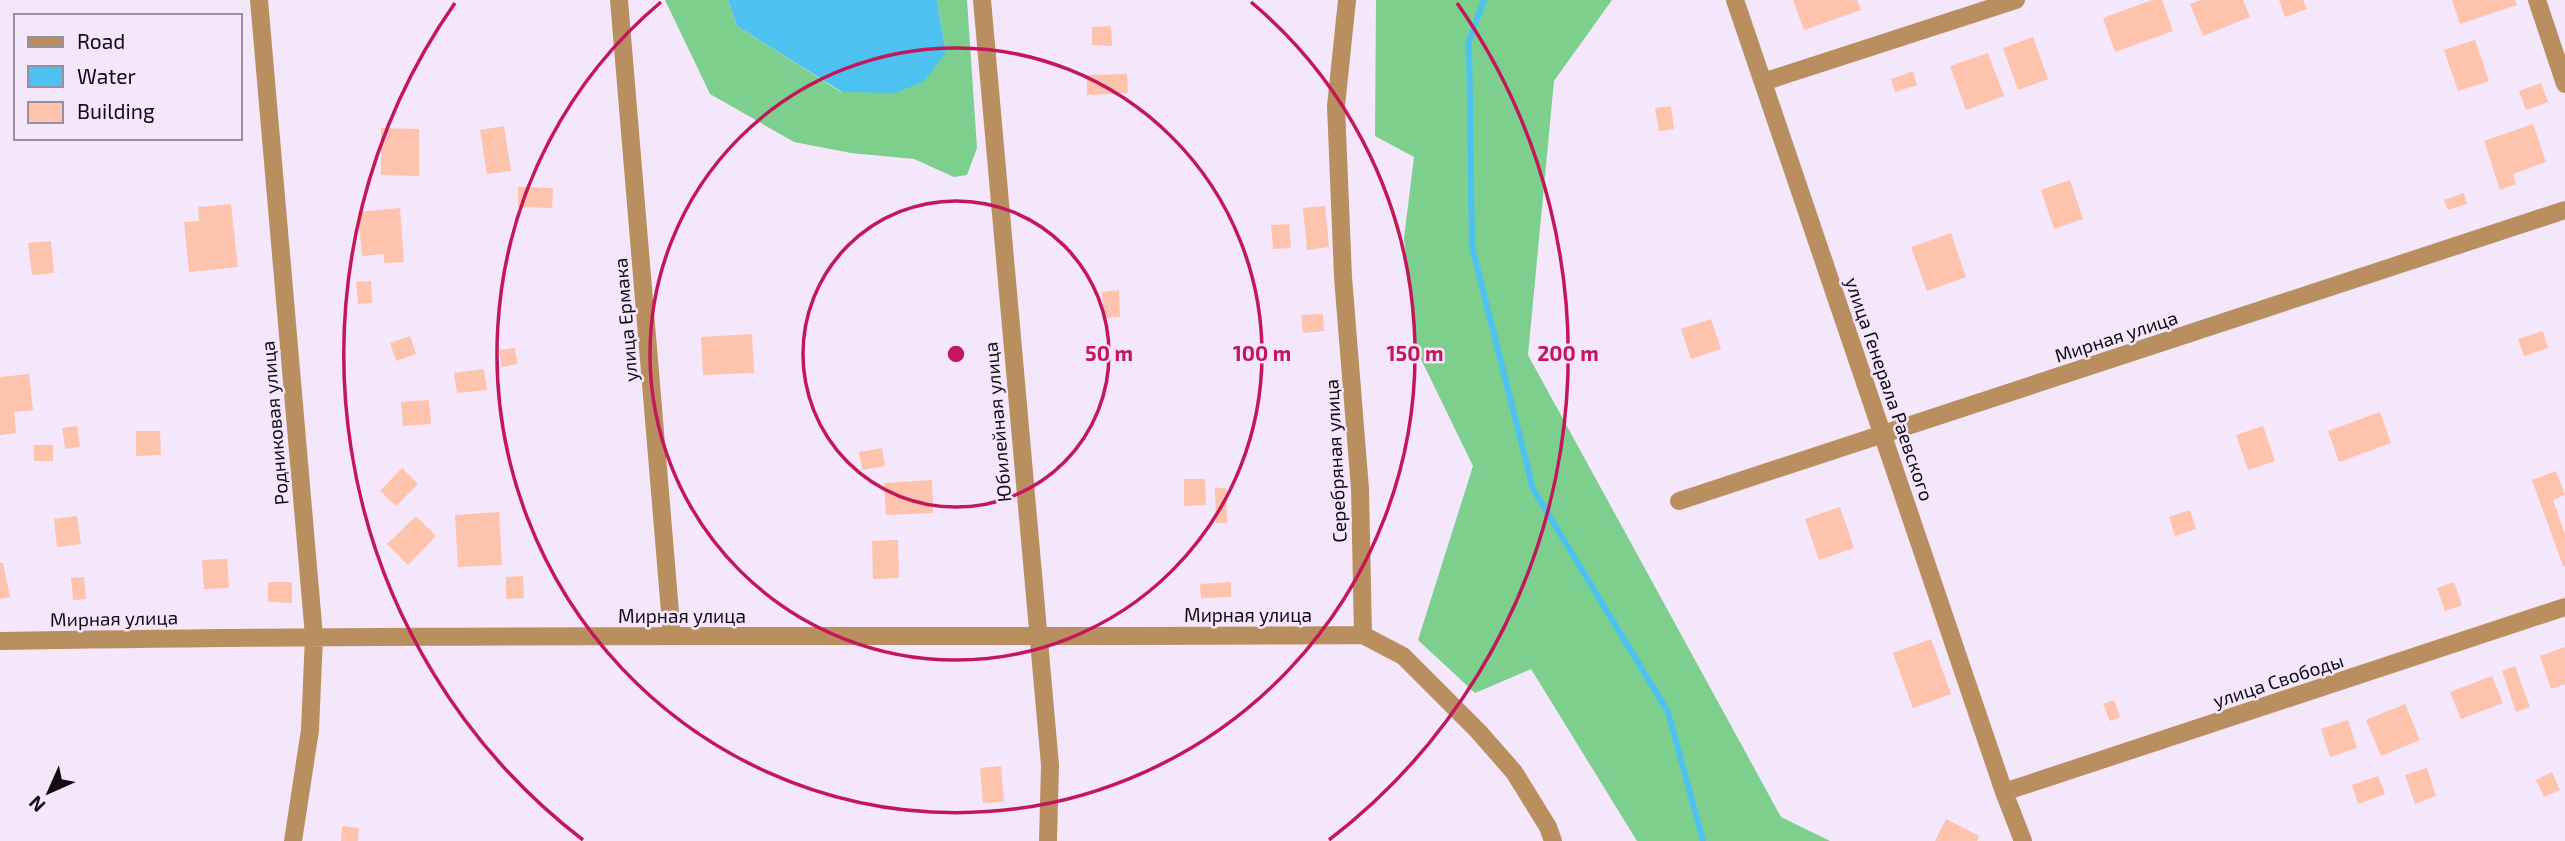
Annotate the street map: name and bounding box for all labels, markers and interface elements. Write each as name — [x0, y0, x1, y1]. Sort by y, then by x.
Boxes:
legend — [14, 14, 242, 140]
text: Road — [77, 28, 125, 53]
text: Water — [77, 63, 136, 88]
text: Building — [77, 98, 155, 123]
street label: улица Ермака — [608, 257, 643, 383]
street label: улица Генерала Раевского — [1840, 274, 1939, 504]
street label: Мирная улица — [2052, 305, 2181, 368]
street label: Родниковая улица — [255, 340, 294, 506]
text: 50 m — [1085, 340, 1133, 365]
text: 100 m — [1233, 340, 1291, 365]
text: 150 m — [1387, 340, 1443, 365]
text: 200 m — [1537, 340, 1599, 365]
street label: Юбилейная улица — [979, 341, 1016, 503]
centre of rings — [944, 342, 968, 366]
street label: Серебряная улица — [1319, 379, 1352, 543]
street label: Мирная улица — [1184, 603, 1312, 627]
street label: Мирная улица — [618, 604, 746, 628]
street label: Мирная улица — [50, 605, 178, 632]
street label: улица Свободы — [2210, 648, 2346, 713]
north arrow — [14, 757, 84, 827]
text: N — [24, 791, 50, 817]

